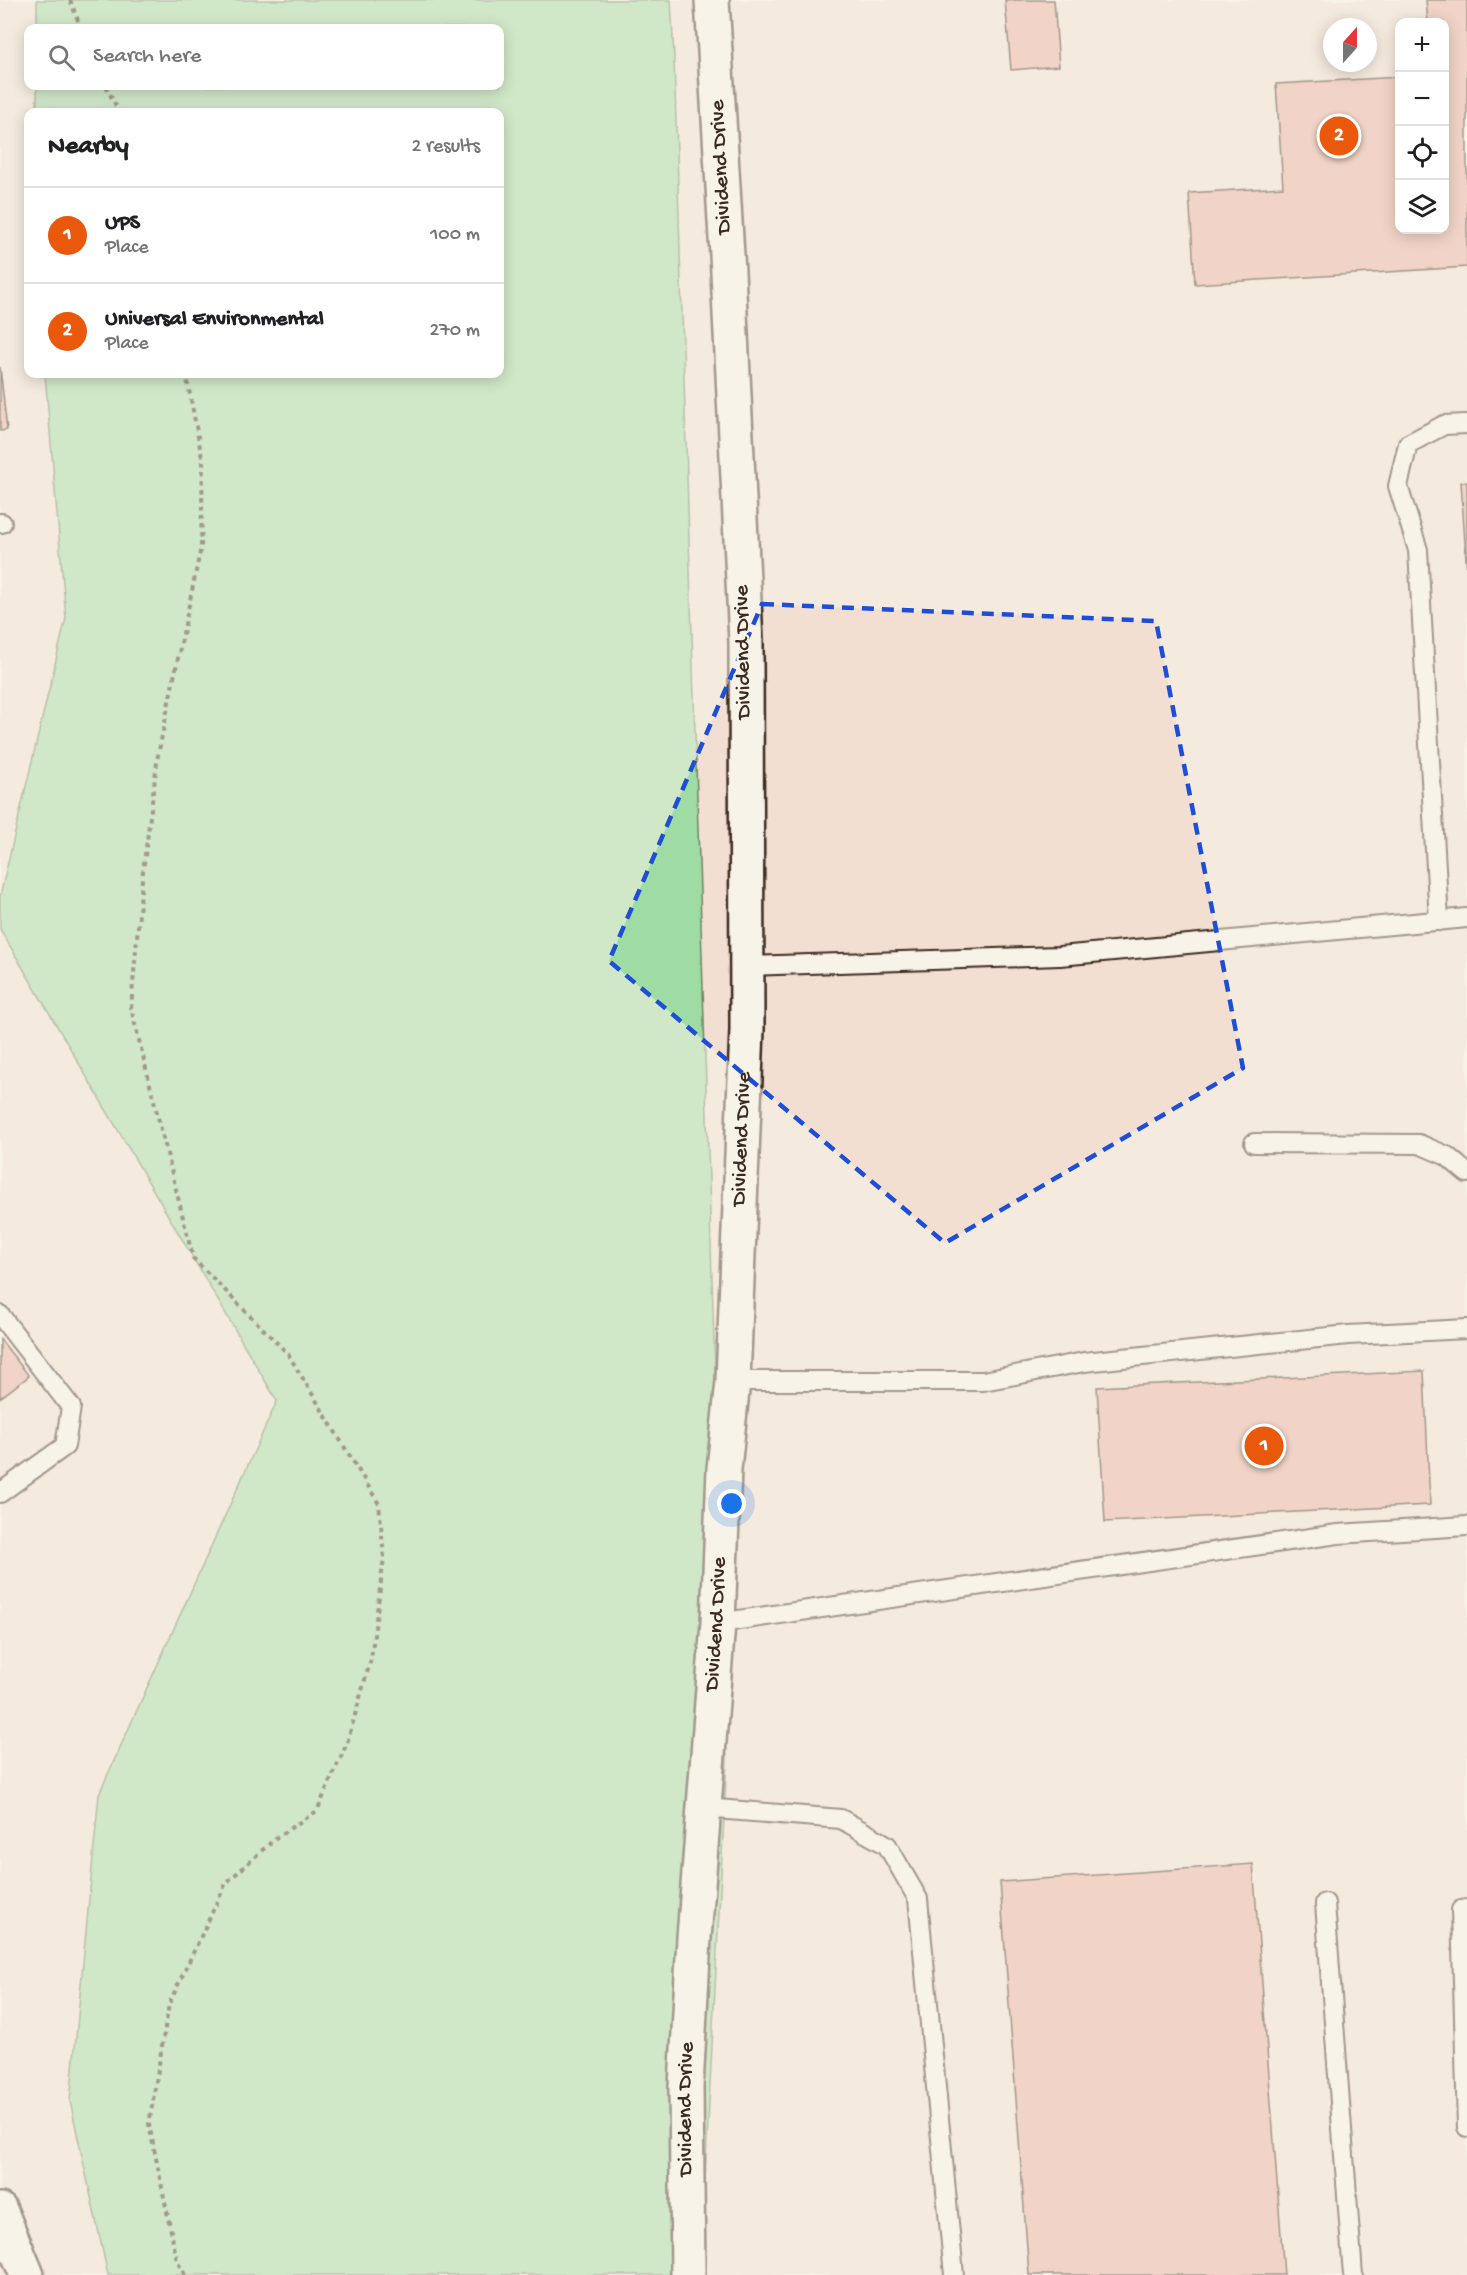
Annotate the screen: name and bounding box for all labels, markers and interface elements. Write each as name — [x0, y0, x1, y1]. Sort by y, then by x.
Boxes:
north arrow — [1323, 18, 1377, 72]
map controls — [1395, 18, 1449, 234]
button: + — [1395, 18, 1449, 72]
search box — [24, 24, 504, 90]
icon: search — [45, 41, 78, 74]
text: Search here — [93, 44, 201, 70]
button: − — [1395, 72, 1449, 126]
street label: Dividend Drive — [705, 99, 739, 237]
pin: 2 — [1320, 114, 1358, 158]
button: locate — [1395, 126, 1449, 180]
text: Nearby — [48, 132, 129, 163]
text: 2 results — [411, 136, 480, 159]
button: layers — [1395, 180, 1449, 234]
text: UPS — [105, 211, 140, 237]
text: 1 — [63, 224, 72, 247]
text: 100 m — [430, 224, 480, 247]
text: Place — [105, 237, 149, 260]
text: Universal Environmental — [105, 307, 324, 333]
text: 2 — [63, 320, 72, 343]
text: 270 m — [430, 320, 480, 343]
text: Place — [105, 333, 149, 356]
street label: Dividend Drive — [730, 584, 758, 721]
street label: Dividend Drive — [727, 1071, 758, 1209]
pin: 1 — [1244, 1424, 1284, 1468]
your location — [717, 1489, 746, 1518]
street label: Dividend Drive — [700, 1556, 734, 1694]
street label: Dividend Drive — [673, 2041, 701, 2178]

